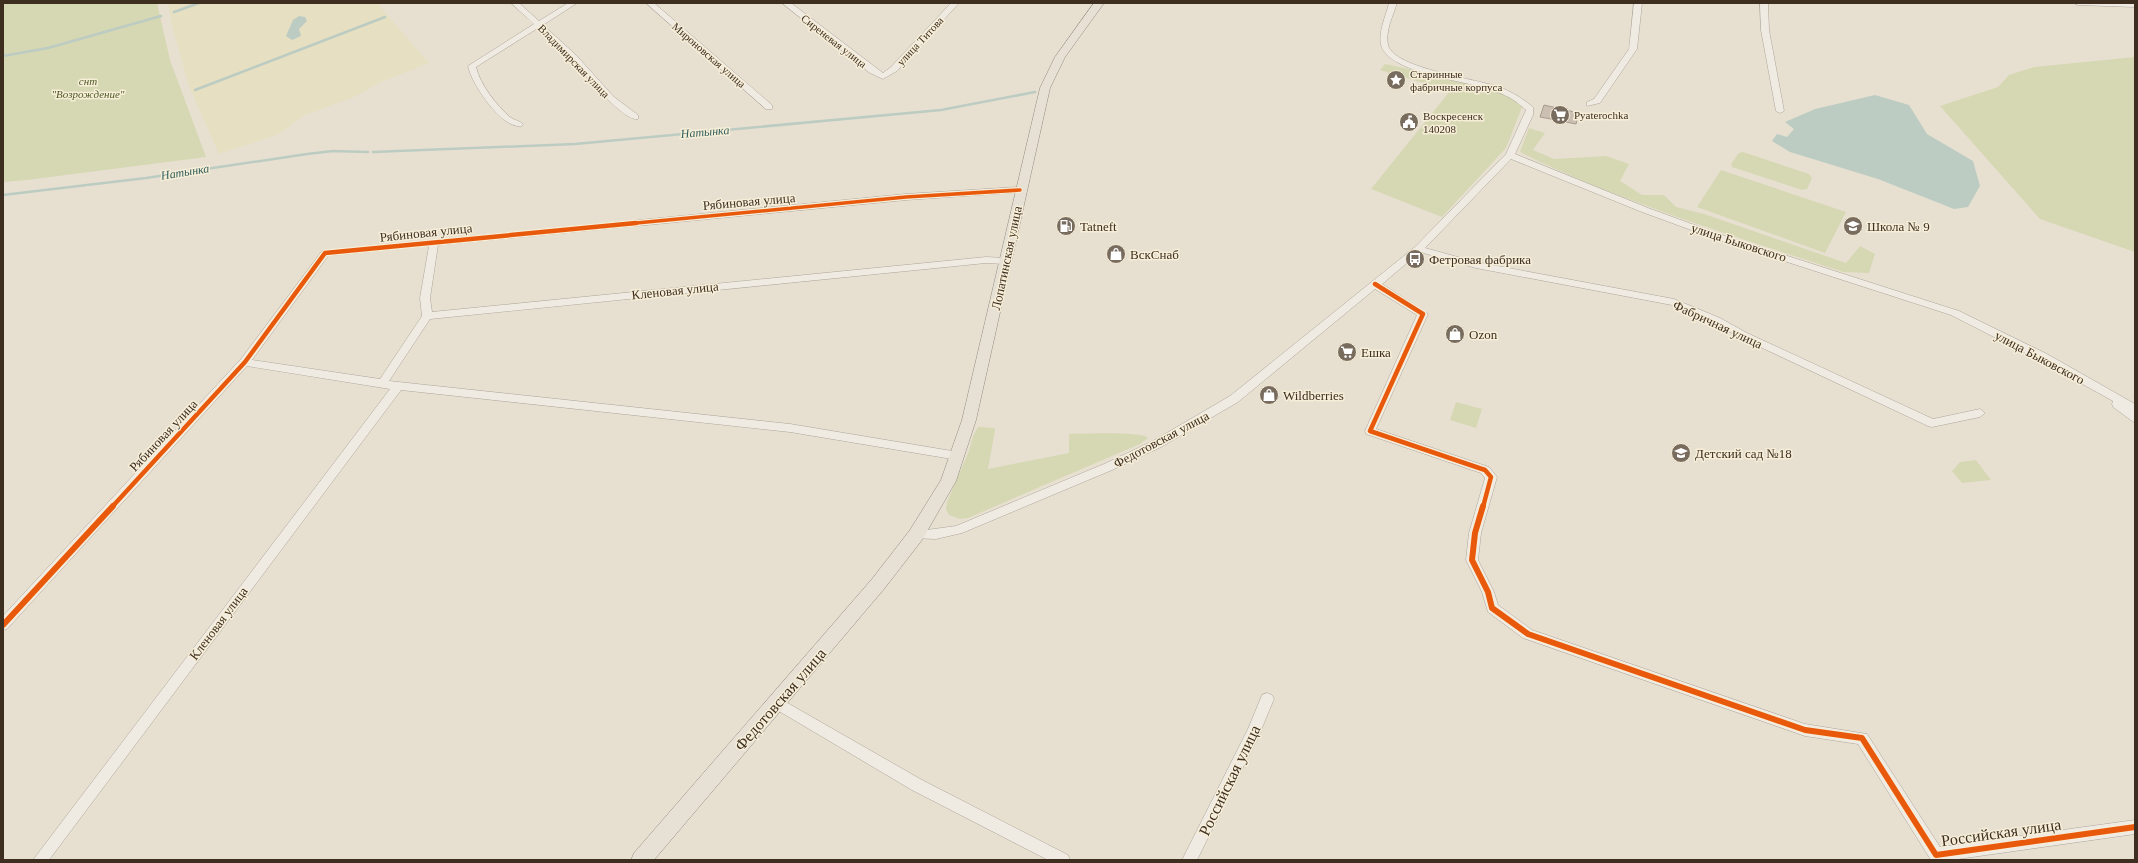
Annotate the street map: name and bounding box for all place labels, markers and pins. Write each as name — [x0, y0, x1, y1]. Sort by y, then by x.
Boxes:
place label: Старинные фабричные корпуса — [1410, 68, 1503, 93]
place icon: Старинные фабричные корпуса — [1385, 69, 1407, 91]
supermarket icon: Pyaterochka — [1549, 104, 1571, 126]
place label: Pyaterochka — [1574, 109, 1628, 121]
place label: Воскресенск 140208 — [1423, 110, 1484, 135]
public building icon: Воскресенск 140208 — [1398, 111, 1420, 133]
fuel station icon: Tatneft — [1055, 215, 1077, 237]
school or university icon: Школа № 9 — [1842, 215, 1864, 237]
place label: Tatneft — [1080, 219, 1117, 234]
place label: Школа № 9 — [1867, 219, 1930, 234]
shop icon: ВскСнаб — [1105, 243, 1127, 265]
place label: ВскСнаб — [1130, 247, 1179, 262]
bus stop icon: Фетровая фабрика — [1404, 248, 1426, 270]
place label: Фетровая фабрика — [1429, 252, 1531, 267]
shop icon: Ozon — [1444, 323, 1466, 345]
place label: Ozon — [1469, 327, 1498, 342]
supermarket icon: Ешка — [1336, 341, 1358, 363]
place label: Ешка — [1361, 345, 1391, 360]
shop icon: Wildberries — [1258, 384, 1280, 406]
place label: Wildberries — [1283, 388, 1344, 403]
school or university icon: Детский сад №18 — [1670, 442, 1692, 464]
place label: Детский сад №18 — [1695, 446, 1792, 461]

